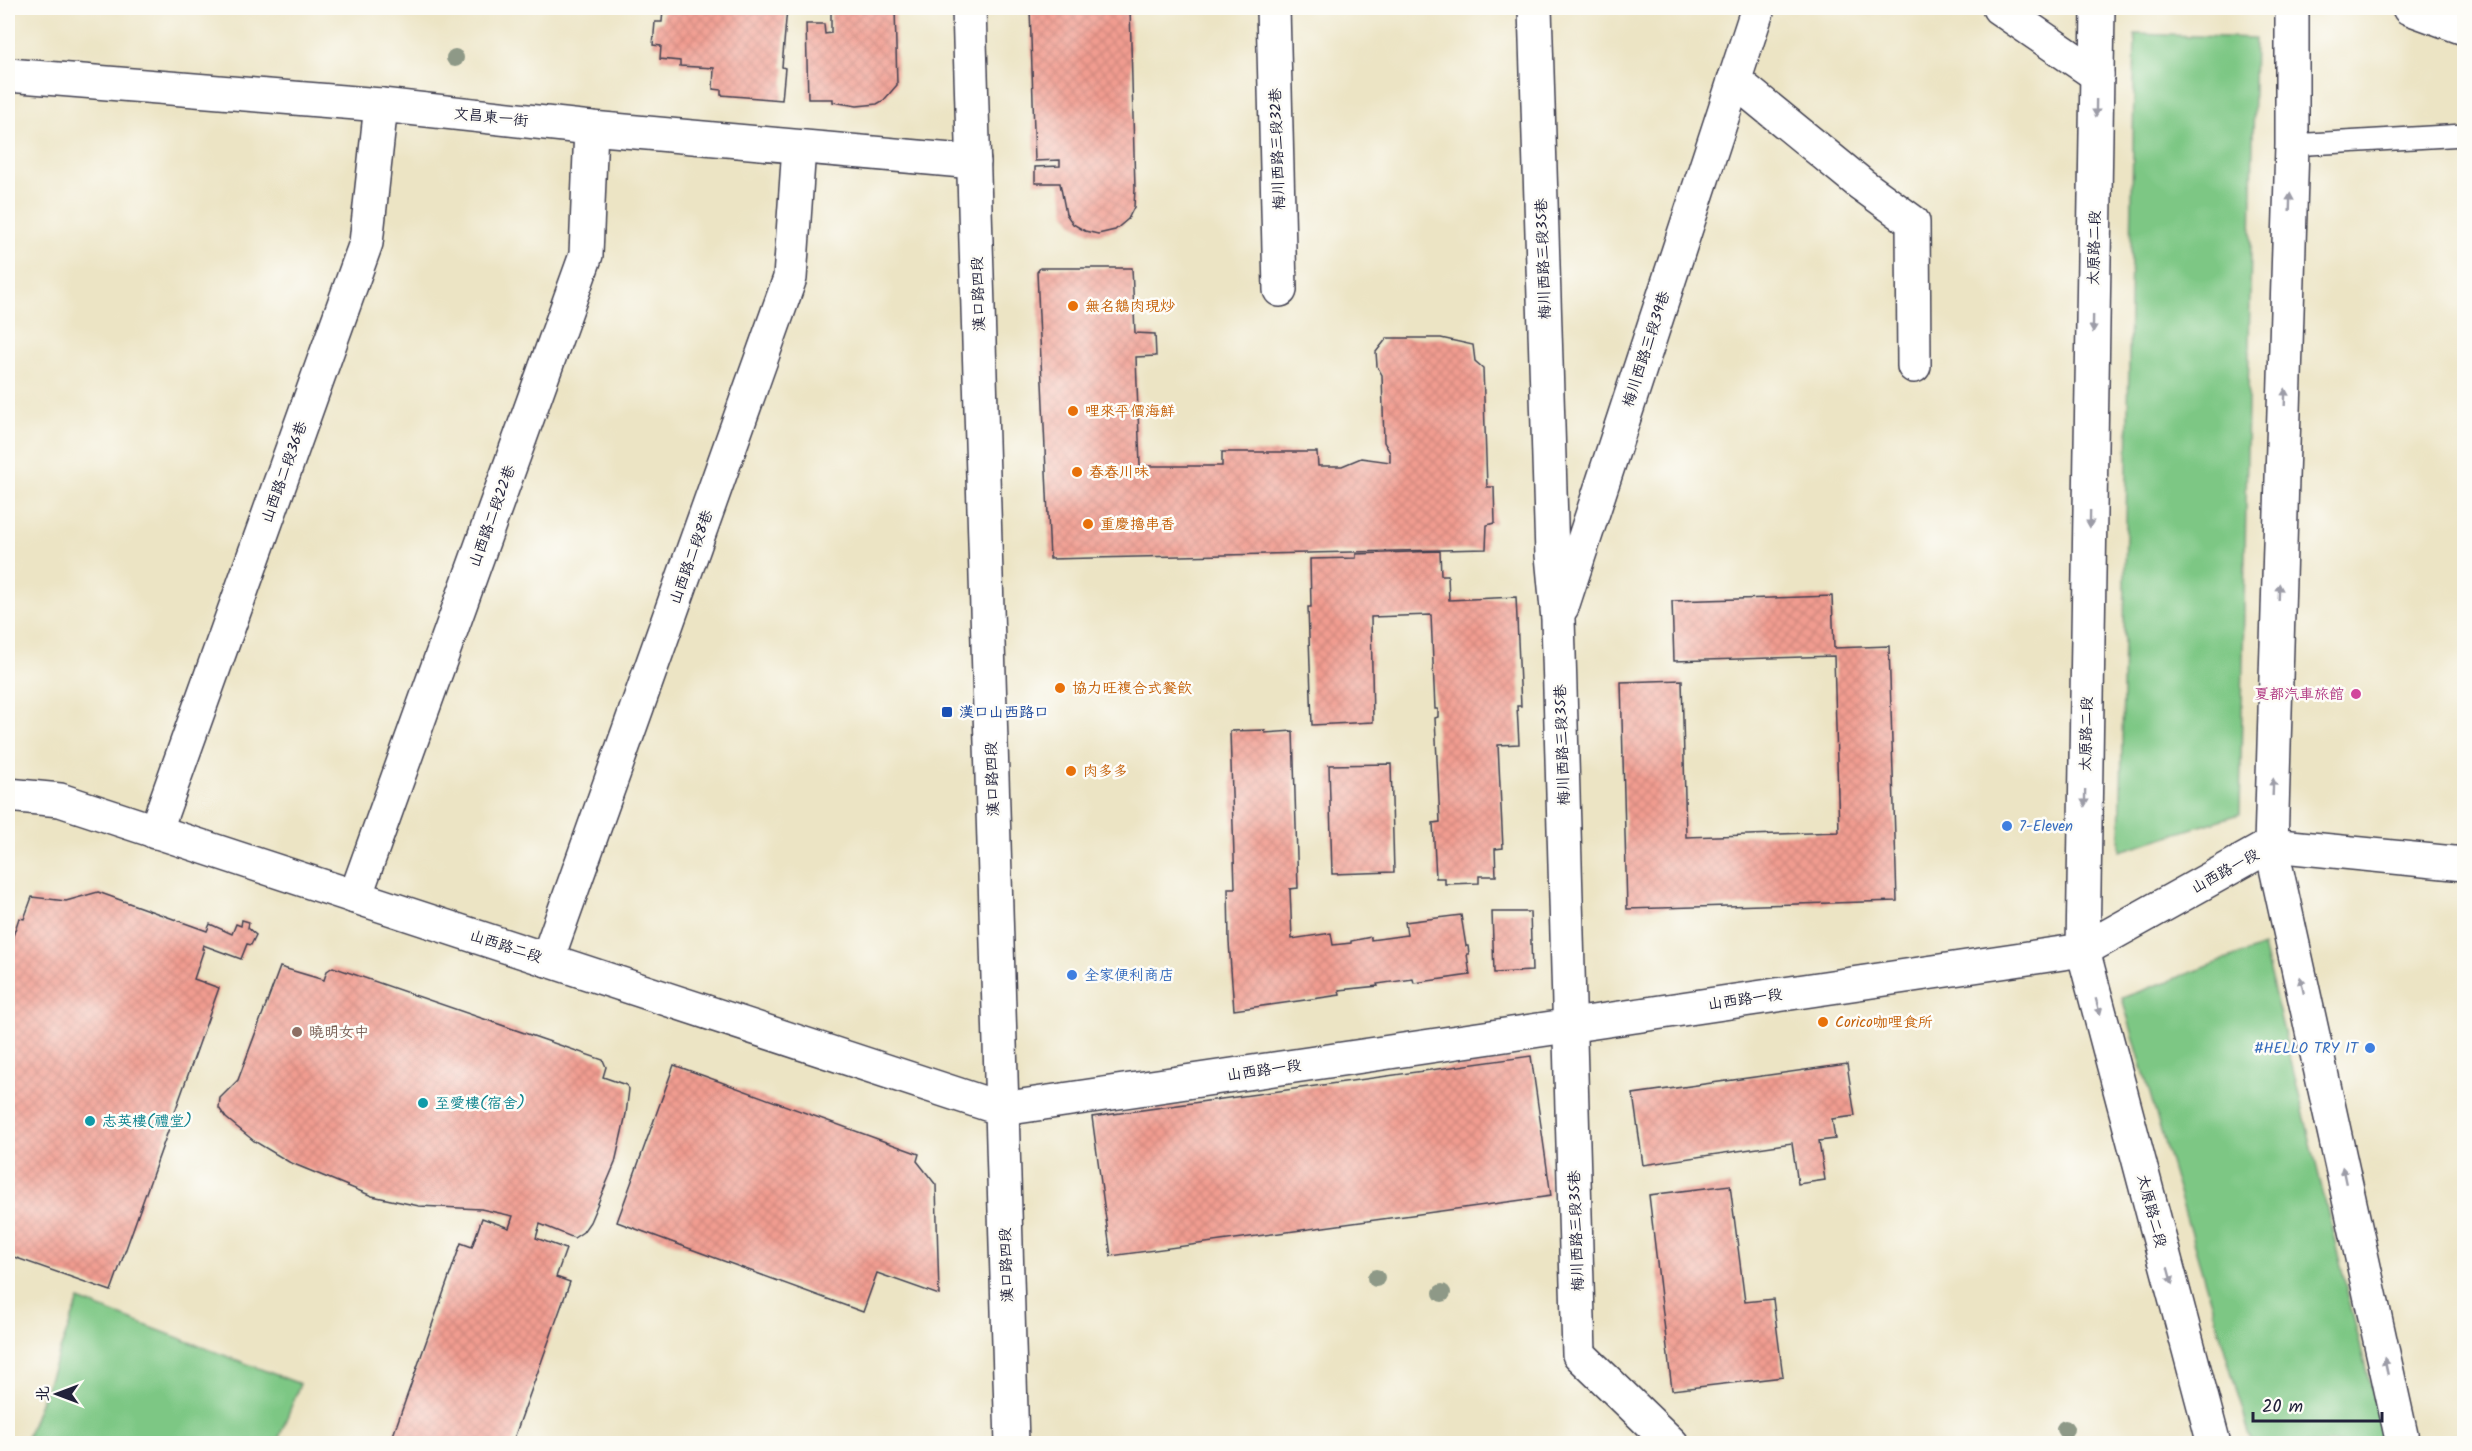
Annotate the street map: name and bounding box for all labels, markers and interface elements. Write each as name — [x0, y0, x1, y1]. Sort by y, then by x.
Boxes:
street label: 梅川西路三段32巷 — [1264, 87, 1292, 210]
one-way arrow — [2091, 98, 2101, 117]
street label: 文昌東一街 — [452, 102, 529, 134]
one-way arrow — [2286, 193, 2295, 212]
street label: 梅川西路三段35巷 — [1530, 198, 1558, 320]
street label: 太原路二段 — [2082, 210, 2108, 286]
street label: 漢口路四段 — [966, 256, 992, 332]
street label: 梅川西路三段39巷 — [1617, 288, 1677, 411]
place label: 無名鵝肉現炒 — [1085, 295, 1175, 319]
marker: 無名鵝肉現炒 — [1066, 299, 1080, 313]
one-way arrow — [2088, 314, 2098, 333]
one-way arrow — [2280, 387, 2289, 406]
place label: 哩來平價海鮮 — [1085, 400, 1175, 424]
marker: 哩來平價海鮮 — [1066, 404, 1080, 418]
street label: 山西路二段36巷 — [255, 418, 314, 527]
place label: 春春川味 — [1089, 461, 1149, 485]
street label: 山西路二段22巷 — [463, 462, 523, 571]
marker: 春春川味 — [1070, 465, 1084, 479]
street label: 山西路二段8巷 — [664, 507, 720, 608]
one-way arrow — [2085, 509, 2095, 528]
place label: 重慶擼串香 — [1100, 513, 1175, 537]
marker: 重慶擼串香 — [1081, 517, 1095, 531]
one-way arrow — [2274, 582, 2283, 601]
place label: 協力旺複合式餐飲 — [1072, 677, 1192, 701]
marker: 協力旺複合式餐飲 — [1053, 681, 1067, 695]
place label: 夏都汽車旅館 — [2254, 683, 2344, 707]
street label: 梅川西路三段35巷 — [1549, 684, 1577, 806]
marker: 夏都汽車旅館 — [2349, 687, 2363, 701]
street label: 太原路二段 — [2074, 696, 2100, 772]
place label: 漢口山西路口 — [959, 701, 1049, 725]
marker: 漢口山西路口 — [940, 705, 954, 719]
street label: 漢口路四段 — [980, 741, 1006, 817]
place label: 肉多多 — [1083, 760, 1128, 784]
marker: 肉多多 — [1064, 764, 1078, 778]
one-way arrow — [2268, 777, 2278, 796]
one-way arrow — [2080, 788, 2090, 807]
place label: 7-Eleven — [2019, 815, 2073, 839]
marker: 7-Eleven — [2000, 819, 2014, 833]
street label: 山西路一段 — [2187, 843, 2264, 901]
street label: 山西路二段 — [466, 924, 545, 970]
place label: 全家便利商店 — [1084, 964, 1174, 988]
marker: 全家便利商店 — [1065, 968, 1079, 982]
one-way arrow — [2297, 975, 2306, 994]
street label: 山西路一段 — [1706, 983, 1784, 1017]
one-way arrow — [2094, 998, 2103, 1016]
place label: Corico咖哩食所 — [1835, 1011, 1933, 1035]
marker: Corico咖哩食所 — [1816, 1015, 1830, 1029]
place label: 曉明女中 — [309, 1021, 369, 1045]
marker: 曉明女中 — [290, 1025, 304, 1039]
place label: #HELLO TRY IT — [2254, 1037, 2360, 1061]
marker: #HELLO TRY IT — [2363, 1041, 2377, 1055]
street label: 山西路一段 — [1225, 1054, 1303, 1088]
place label: 至愛樓(宿舍) — [435, 1092, 525, 1116]
marker: 至愛樓(宿舍) — [416, 1096, 430, 1110]
place label: 志英樓(禮堂) — [102, 1110, 192, 1134]
marker: 志英樓(禮堂) — [83, 1114, 97, 1128]
one-way arrow — [2339, 1166, 2348, 1185]
street label: 梅川西路三段35巷 — [1563, 1170, 1591, 1292]
street label: 太原路二段 — [2130, 1172, 2172, 1251]
street label: 漢口路四段 — [994, 1227, 1020, 1303]
one-way arrow — [2166, 1267, 2175, 1285]
one-way arrow — [2381, 1356, 2390, 1375]
north arrow — [27, 1364, 87, 1424]
scale bar — [2253, 1385, 2382, 1423]
text: 北 — [31, 1386, 56, 1402]
text: 20 m — [2262, 1393, 2303, 1422]

